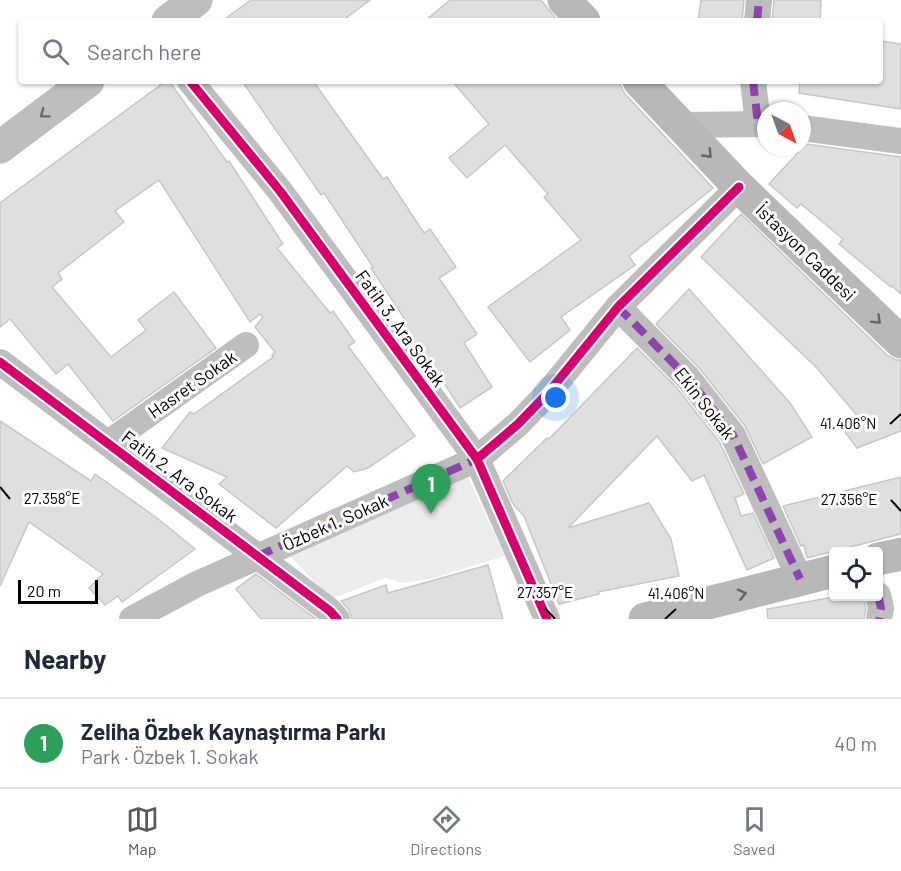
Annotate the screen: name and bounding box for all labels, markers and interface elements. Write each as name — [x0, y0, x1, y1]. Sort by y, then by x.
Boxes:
search box — [18, 18, 883, 84]
icon: search — [39, 35, 72, 68]
text: Search here — [87, 38, 201, 64]
north arrow — [757, 102, 811, 156]
one-way arrow — [39, 107, 50, 118]
one-way arrow — [701, 148, 712, 158]
street label: İstasyon Caddesi — [751, 199, 861, 305]
street label: Fatih 3. Ara Sokak — [351, 265, 451, 391]
one-way arrow — [871, 313, 881, 324]
street label: Hasret Sokak — [143, 345, 241, 423]
street label: Ekin Sokak — [670, 363, 740, 443]
your location — [541, 383, 570, 412]
text: 41.406°N — [820, 414, 876, 432]
street label: Fatih 2. Ara Sokak — [118, 425, 242, 527]
pin: 1 — [412, 464, 450, 514]
text: 27.358°E — [24, 489, 80, 507]
street label: Özbek 1. Sokak — [279, 489, 391, 555]
text: 27.356°E — [821, 490, 877, 508]
map controls — [829, 547, 883, 601]
button: locate — [829, 547, 883, 601]
scale bar — [18, 577, 98, 604]
text: 20 m — [27, 581, 61, 600]
text: 27.357°E — [517, 583, 573, 601]
text: 41.406°N — [648, 584, 704, 602]
one-way arrow — [736, 589, 747, 601]
text: Nearby — [24, 643, 106, 674]
text: Zeliha Özbek Kaynaştırma Parkı — [81, 718, 386, 744]
text: 1 — [40, 731, 47, 755]
text: 40 m — [834, 731, 877, 755]
text: Park · Özbek 1. Sokak — [81, 744, 259, 768]
tab: Map — [126, 803, 159, 858]
tab: Directions — [410, 803, 482, 858]
tab: Saved — [733, 803, 775, 858]

